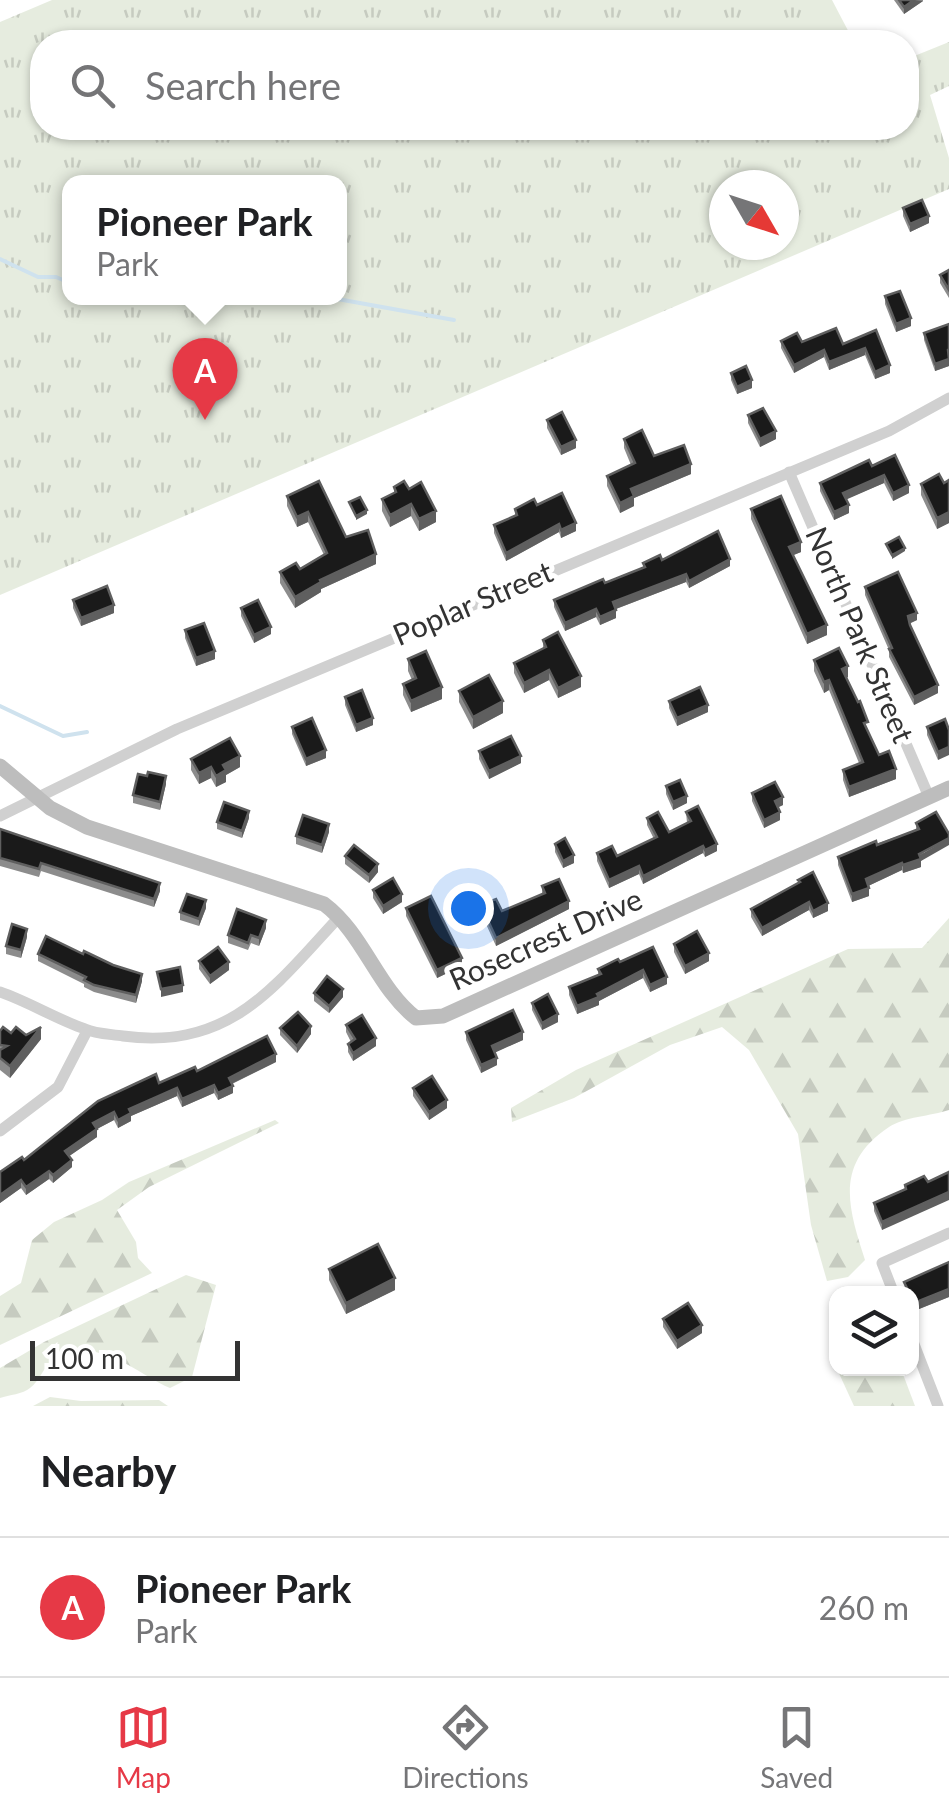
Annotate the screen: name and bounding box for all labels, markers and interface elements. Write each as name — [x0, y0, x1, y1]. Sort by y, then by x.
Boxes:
search box — [30, 30, 919, 140]
icon: search — [65, 58, 120, 113]
text: Search here — [145, 62, 341, 108]
north arrow — [709, 170, 799, 260]
popup — [62, 175, 347, 305]
text: Pioneer Park — [96, 198, 313, 244]
text: Park — [96, 244, 159, 283]
pin: A — [172, 338, 238, 420]
street label: North Park Street — [799, 521, 923, 748]
street label: Poplar Street — [387, 552, 558, 652]
street label: Rosecrest Drive — [443, 880, 647, 997]
your location — [443, 883, 494, 934]
map controls — [829, 1286, 919, 1376]
button: layers — [829, 1286, 919, 1376]
scale bar — [30, 1336, 240, 1380]
text: 100 m — [45, 1341, 124, 1375]
text: Nearby — [40, 1446, 177, 1496]
text: Pioneer Park — [135, 1565, 351, 1611]
text: A — [61, 1588, 84, 1627]
text: 260 m — [819, 1588, 909, 1627]
text: Park — [135, 1611, 198, 1650]
tab: Map — [116, 1700, 171, 1794]
tab: Directions — [402, 1700, 529, 1794]
tab: Saved — [760, 1700, 833, 1794]

